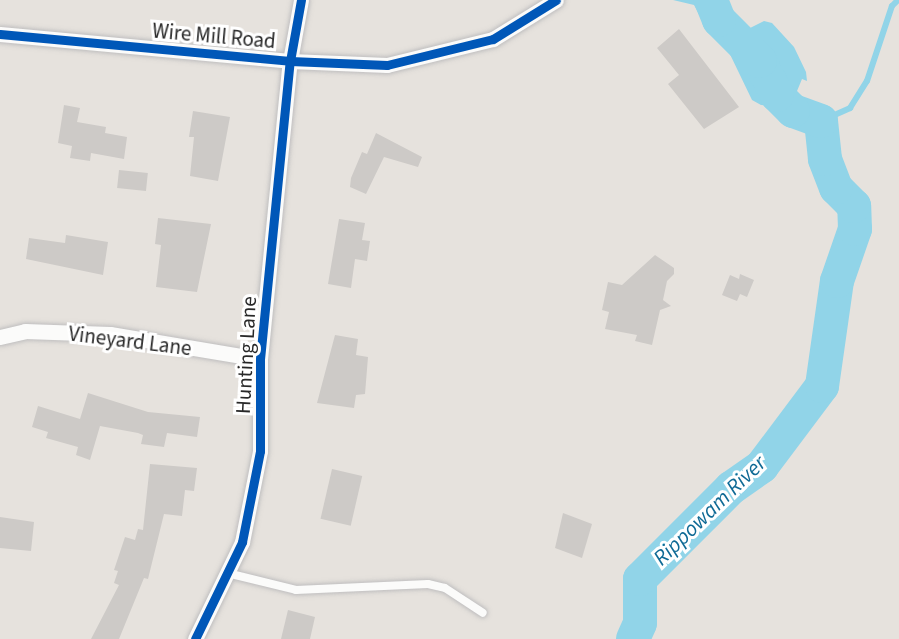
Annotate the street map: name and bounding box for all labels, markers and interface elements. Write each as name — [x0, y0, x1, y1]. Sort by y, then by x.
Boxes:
street label: Wire Mill Road — [151, 18, 277, 54]
street label: Hunting Lane — [230, 296, 262, 414]
street label: Vineyard Lane — [67, 321, 193, 361]
water label: Rippowam River — [648, 451, 772, 571]

